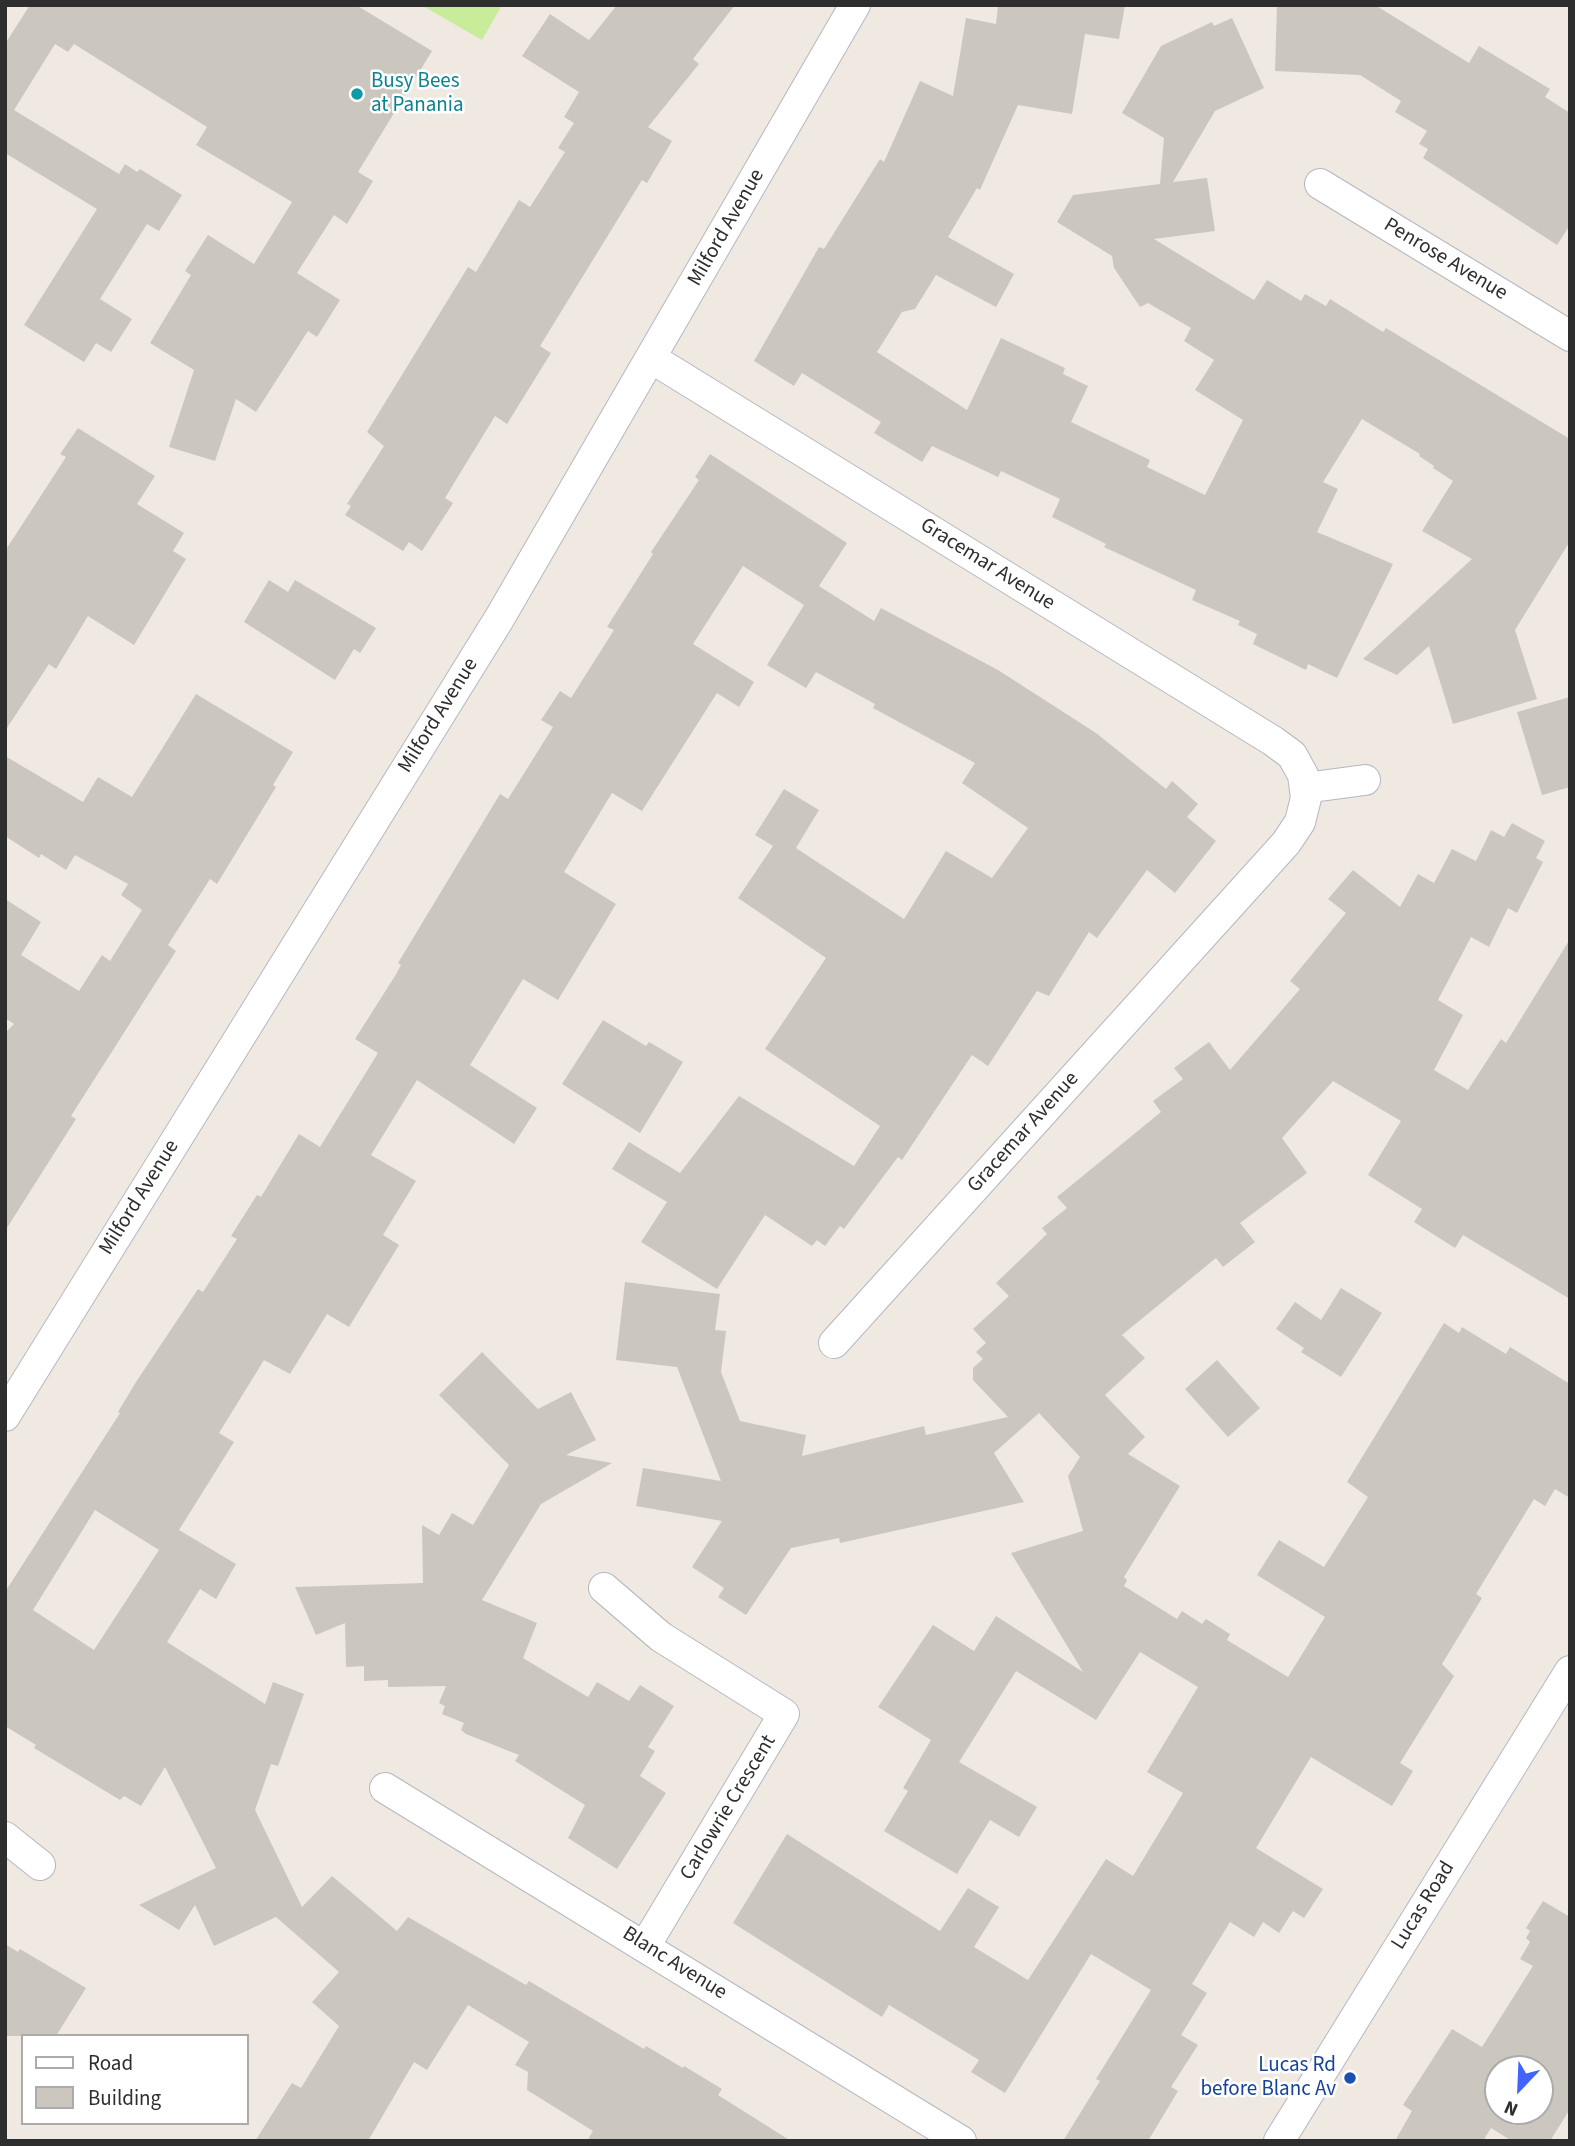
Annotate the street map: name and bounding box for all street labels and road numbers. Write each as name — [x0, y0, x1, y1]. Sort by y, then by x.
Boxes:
street label: Milford Avenue — [683, 165, 771, 291]
street label: Penrose Avenue — [1379, 213, 1511, 307]
street label: Gracemar Avenue — [915, 513, 1059, 617]
street label: Milford Avenue — [394, 654, 484, 778]
street label: Gracemar Avenue — [963, 1067, 1085, 1199]
street label: Milford Avenue — [95, 1136, 185, 1260]
street label: Carlowrie Crescent — [676, 1731, 782, 1885]
street label: Lucas Road — [1387, 1857, 1461, 1955]
street label: Blanc Avenue — [617, 1922, 731, 2006]

